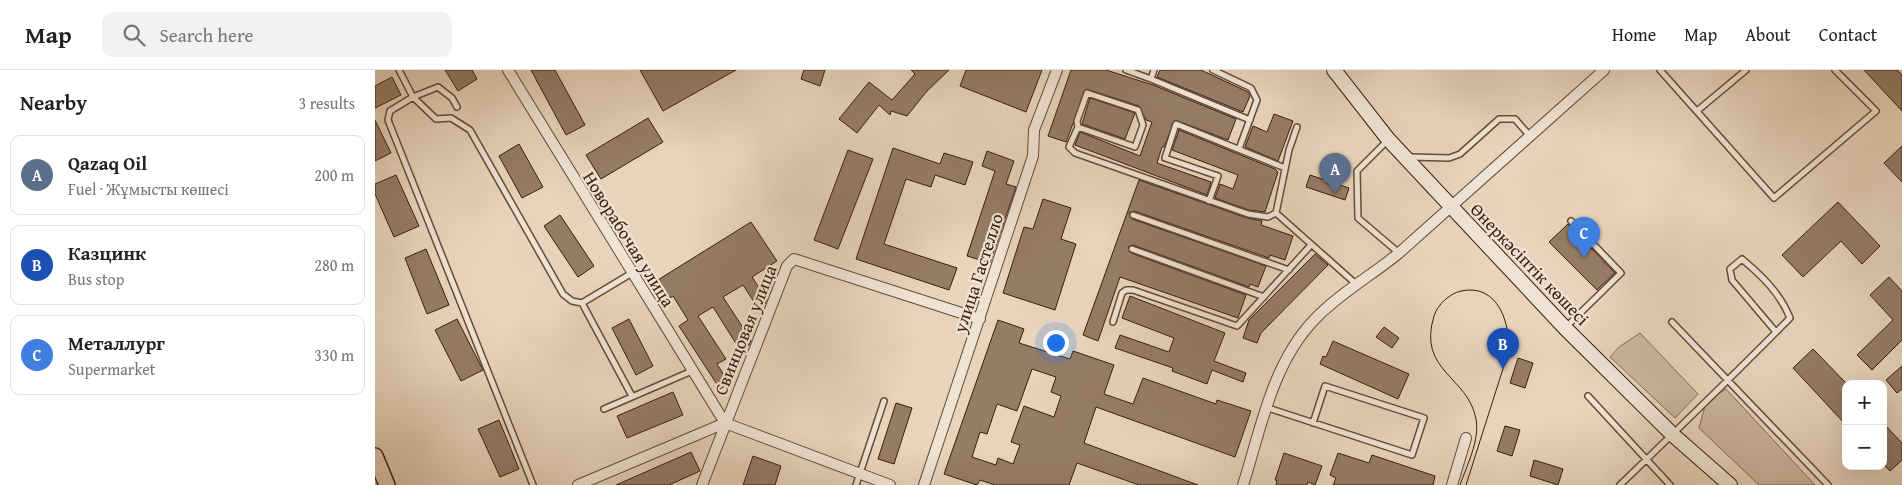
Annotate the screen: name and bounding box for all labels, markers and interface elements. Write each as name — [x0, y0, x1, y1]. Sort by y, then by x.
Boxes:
search box — [102, 12, 452, 57]
text: Map — [25, 17, 72, 52]
icon: search — [120, 21, 148, 49]
text: Search here — [160, 21, 253, 49]
text: Home — [1612, 21, 1656, 48]
text: Map — [1684, 21, 1717, 48]
text: About — [1745, 21, 1791, 48]
text: Contact — [1819, 21, 1877, 48]
text: Nearby — [20, 87, 87, 118]
text: 3 results — [298, 91, 355, 115]
text: Qazaq Oil — [68, 149, 147, 177]
pin: A — [1319, 153, 1351, 194]
text: A — [32, 163, 42, 187]
text: 200 m — [314, 163, 354, 187]
street label: Новорабочая улица — [576, 166, 682, 313]
text: Fuel · Жұмысты көшесі — [68, 177, 229, 201]
street label: Өнеркәсіптік көшесі — [1464, 197, 1596, 331]
street label: улица Гастелло — [946, 210, 1010, 337]
pin: C — [1568, 217, 1600, 258]
text: Казцинк — [68, 239, 146, 267]
text: B — [32, 253, 42, 277]
text: 280 m — [314, 253, 354, 277]
street label: Свинцовая улица — [707, 261, 784, 399]
text: Bus stop — [68, 267, 124, 291]
pin: B — [1487, 328, 1519, 369]
text: Металлург — [68, 329, 165, 357]
your location — [1043, 330, 1069, 356]
text: C — [32, 343, 42, 367]
text: 330 m — [314, 343, 354, 367]
text: Supermarket — [68, 357, 155, 381]
map controls — [1842, 380, 1887, 470]
button: + — [1842, 380, 1887, 425]
button: − — [1842, 425, 1887, 470]

